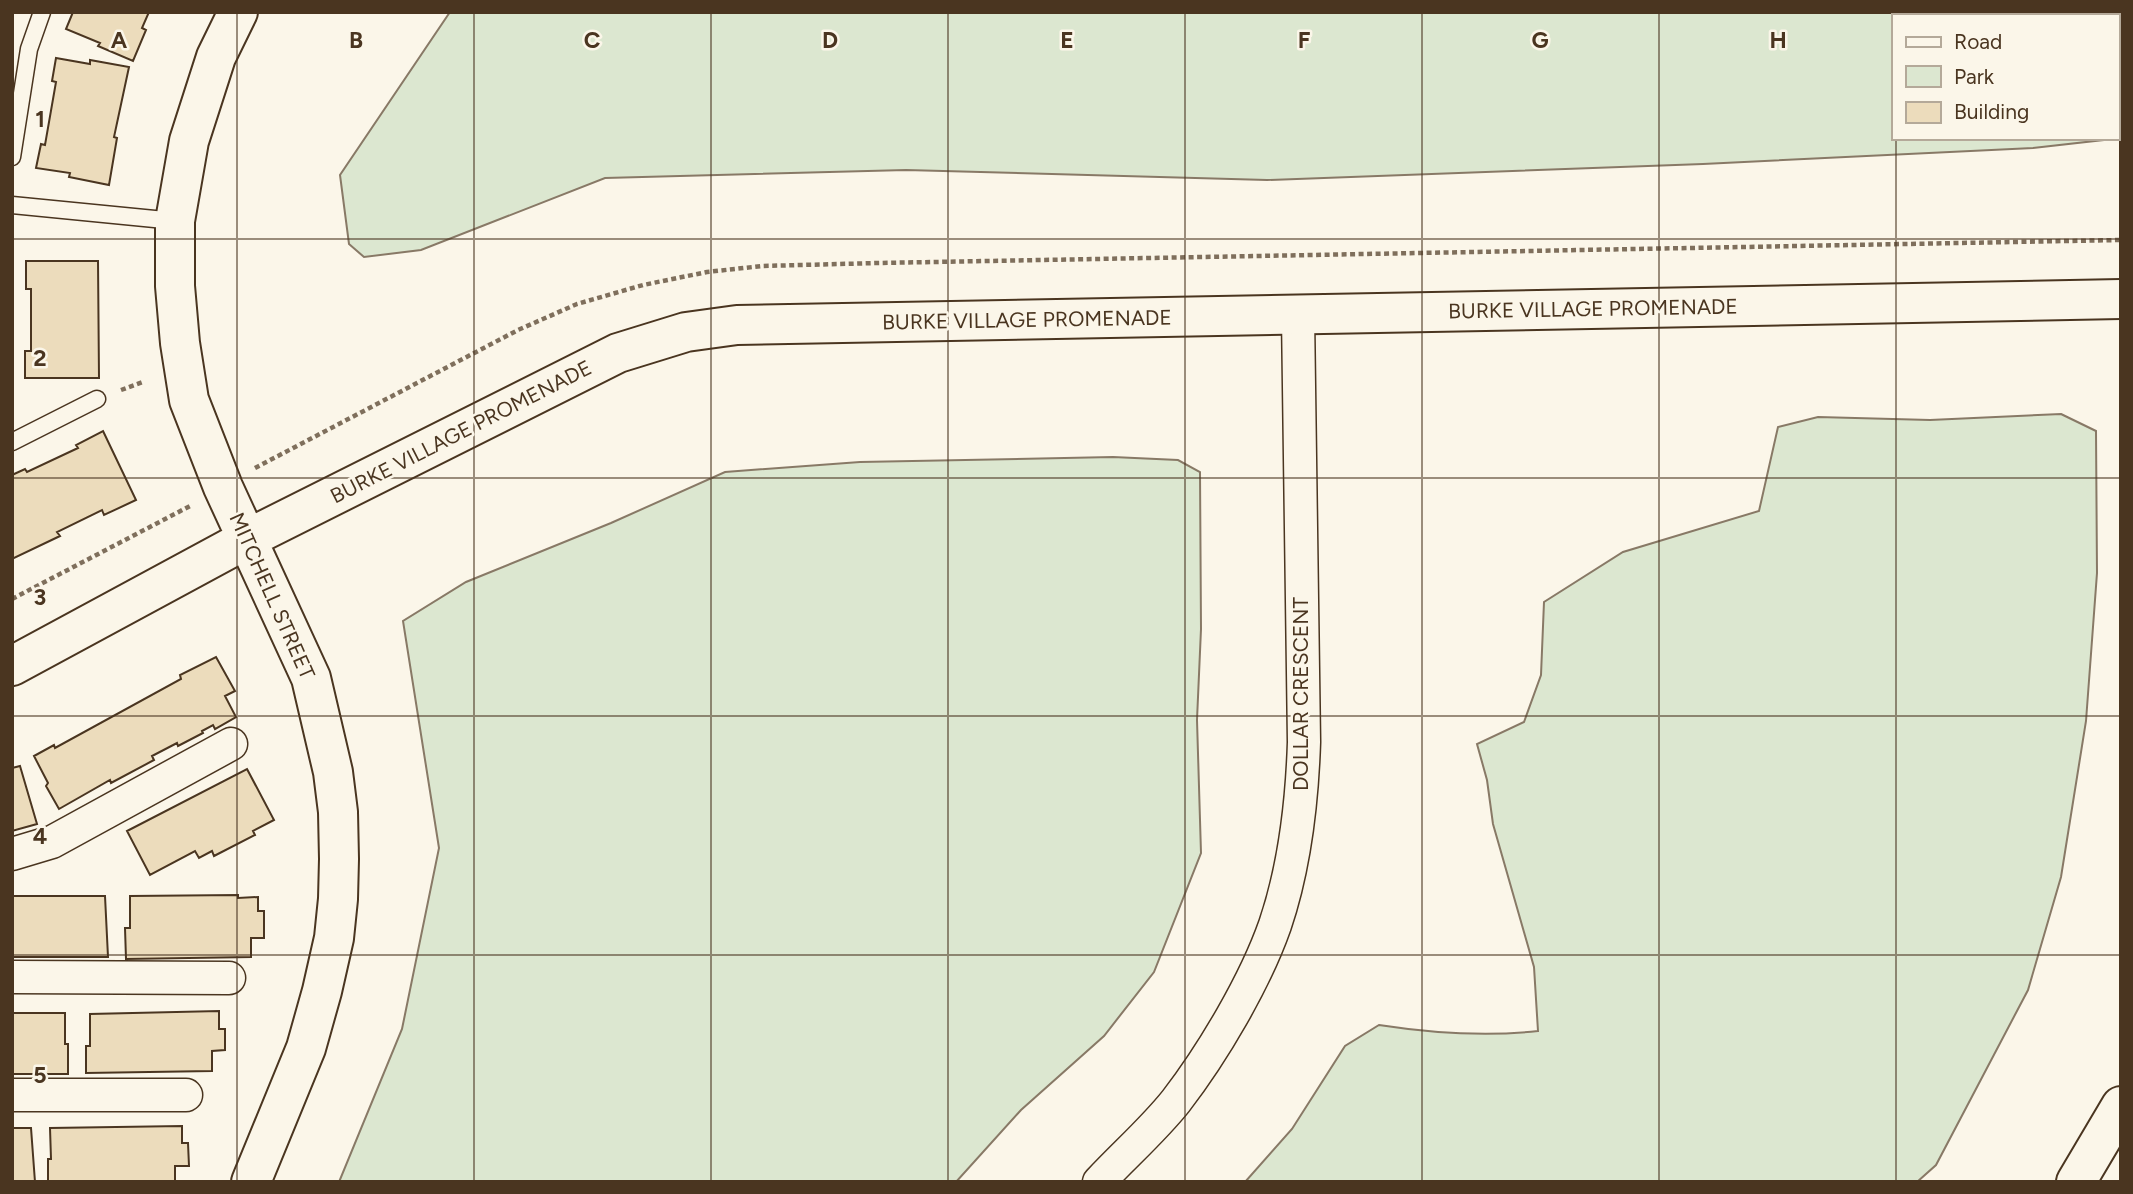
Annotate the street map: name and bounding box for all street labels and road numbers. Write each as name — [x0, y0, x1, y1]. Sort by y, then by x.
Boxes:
street label: BURKE VILLAGE PROMENADE — [1448, 293, 1738, 324]
street label: BURKE VILLAGE PROMENADE — [882, 304, 1172, 335]
street label: BURKE VILLAGE PROMENADE — [326, 355, 596, 508]
street label: MITCHELL STREET — [225, 509, 321, 683]
street label: DOLLAR CRESCENT — [1288, 597, 1313, 791]

